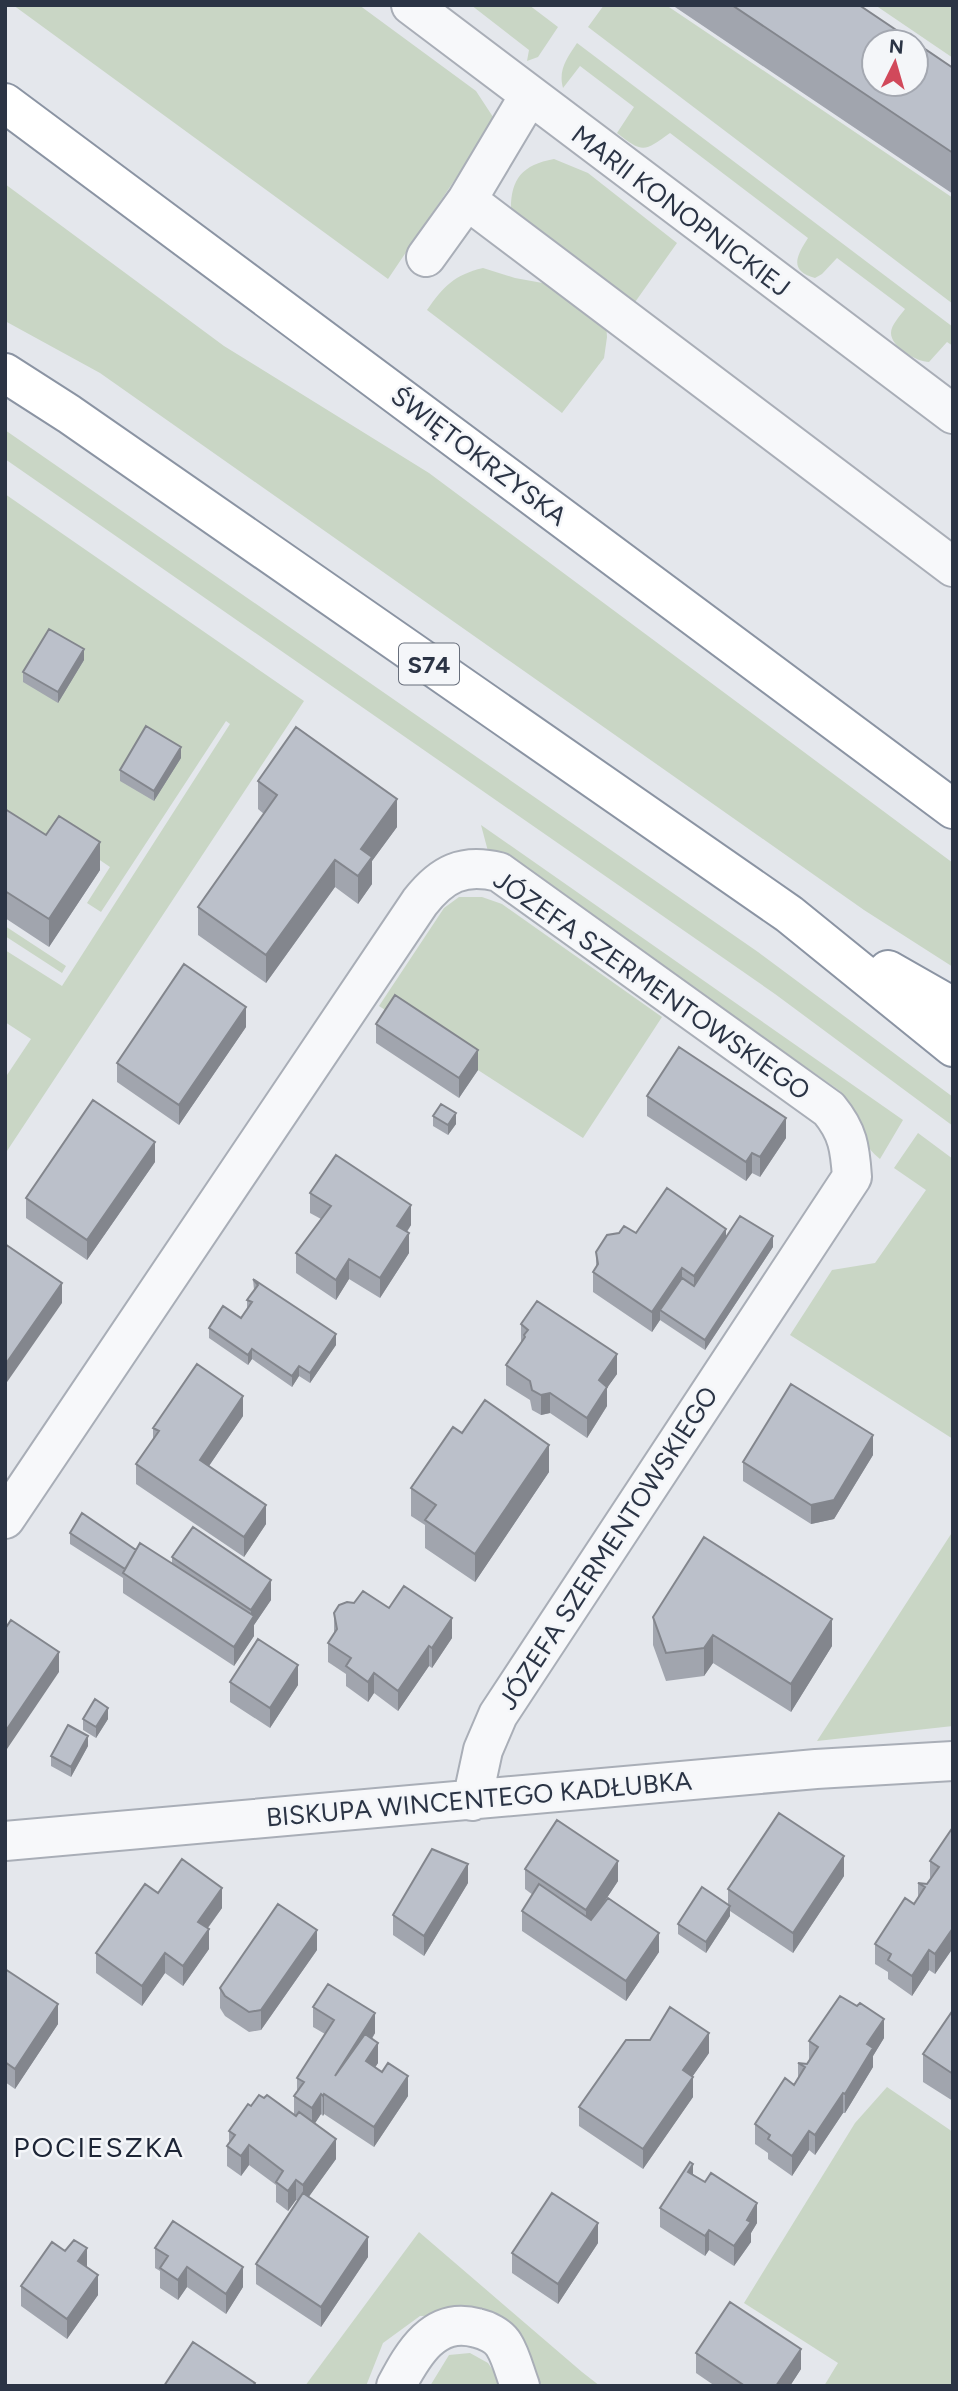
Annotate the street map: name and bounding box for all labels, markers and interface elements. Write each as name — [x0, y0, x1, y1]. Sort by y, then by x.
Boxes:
north arrow — [860, 28, 930, 98]
text: N — [888, 34, 905, 59]
street label: MARII KONOPNICKIEJ — [565, 118, 797, 304]
street label: ŚWIĘTOKRZYSKA — [385, 379, 574, 533]
road number: S74 — [399, 644, 459, 684]
street label: JÓZEFA SZERMENTOWSKIEGO — [488, 863, 816, 1107]
street label: JÓZEFA SZERMENTOWSKIEGO — [491, 1380, 725, 1716]
street label: BISKUPA WINCENTEGO KADŁUBKA — [265, 1764, 694, 1834]
district label: POCIESZKA — [13, 2130, 185, 2164]

